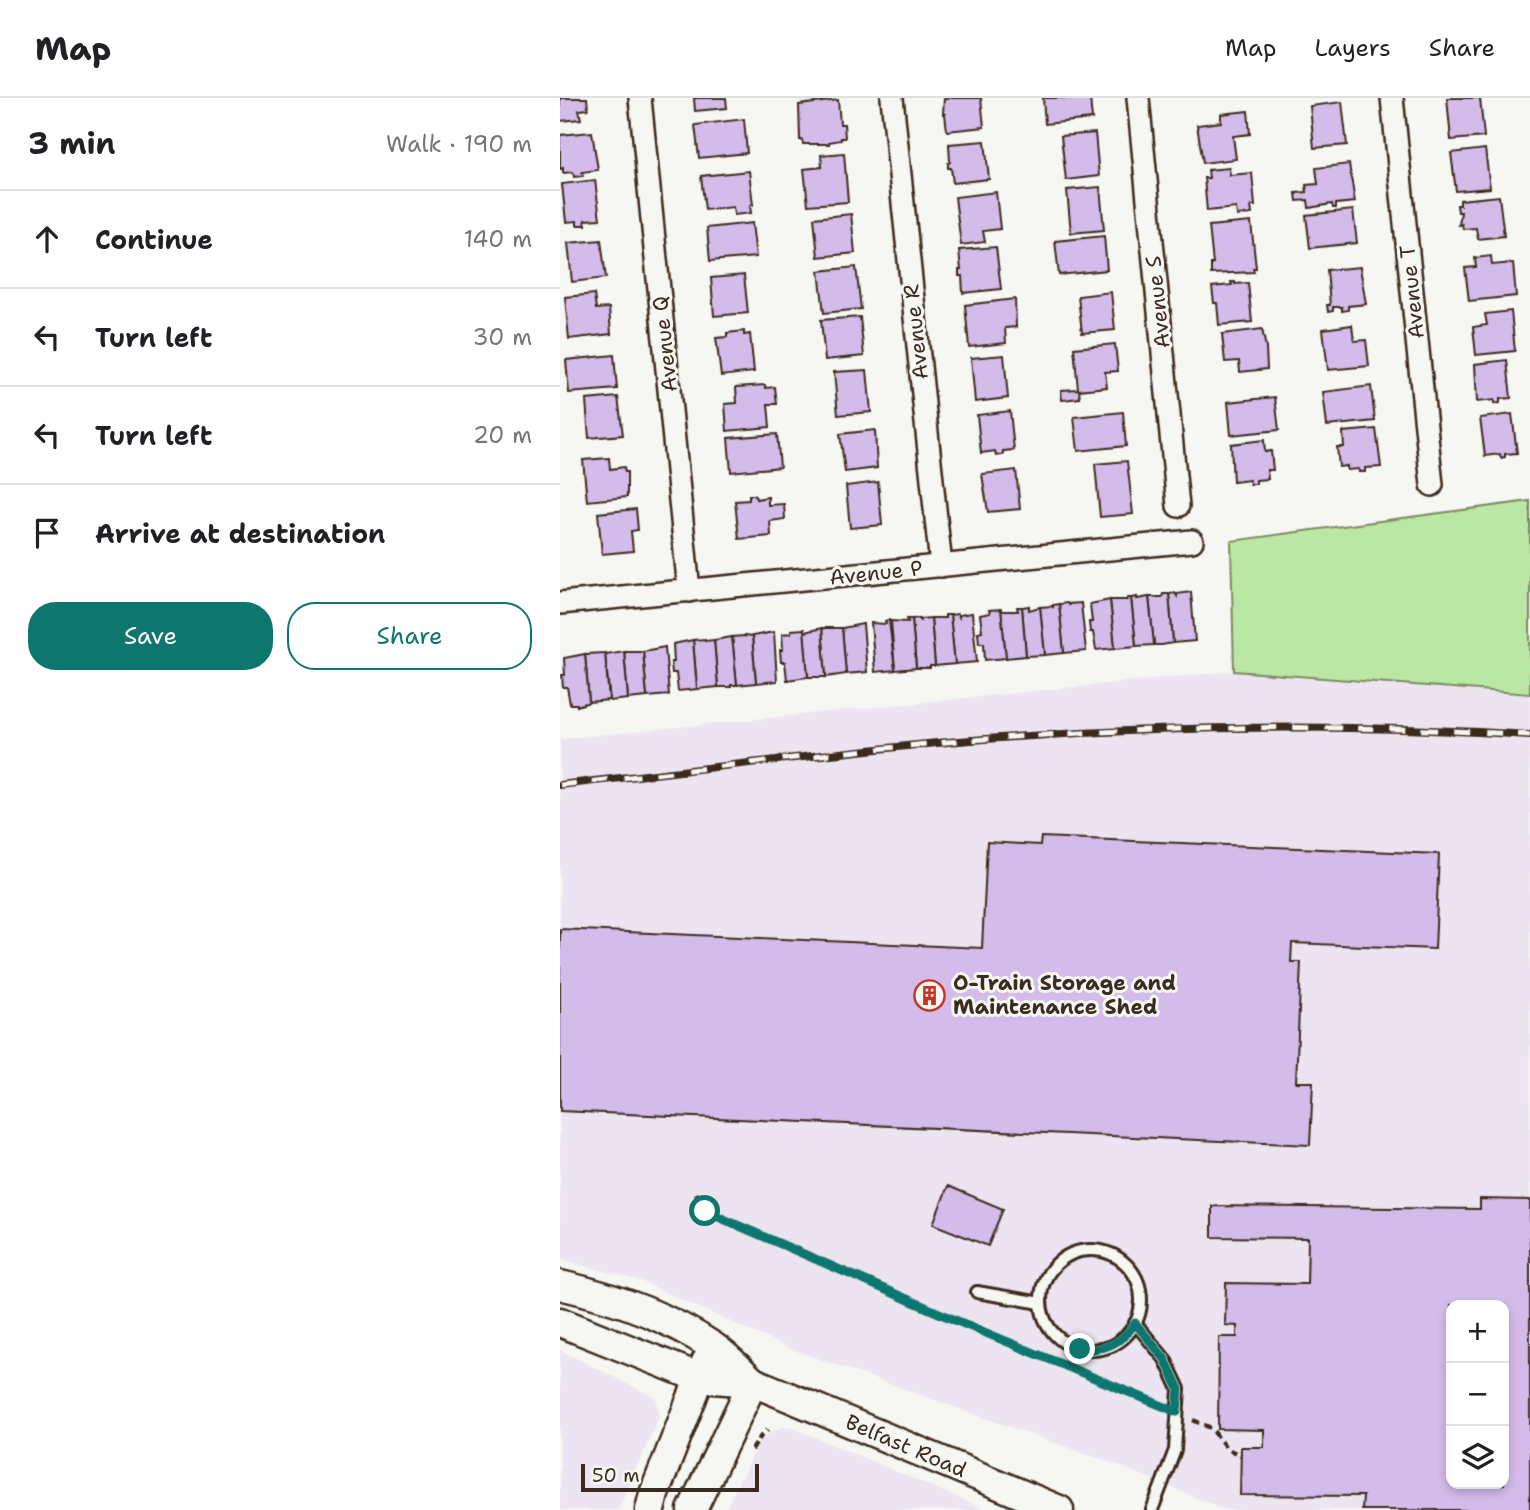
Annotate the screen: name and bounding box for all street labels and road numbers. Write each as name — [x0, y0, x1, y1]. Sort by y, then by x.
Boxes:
street label: Avenue T — [1393, 244, 1431, 340]
street label: Avenue S — [1139, 254, 1177, 350]
street label: Avenue R — [897, 283, 935, 381]
street label: Avenue Q — [646, 295, 684, 393]
street label: Avenue P — [828, 554, 924, 592]
street label: Belfast Road — [841, 1408, 971, 1484]

